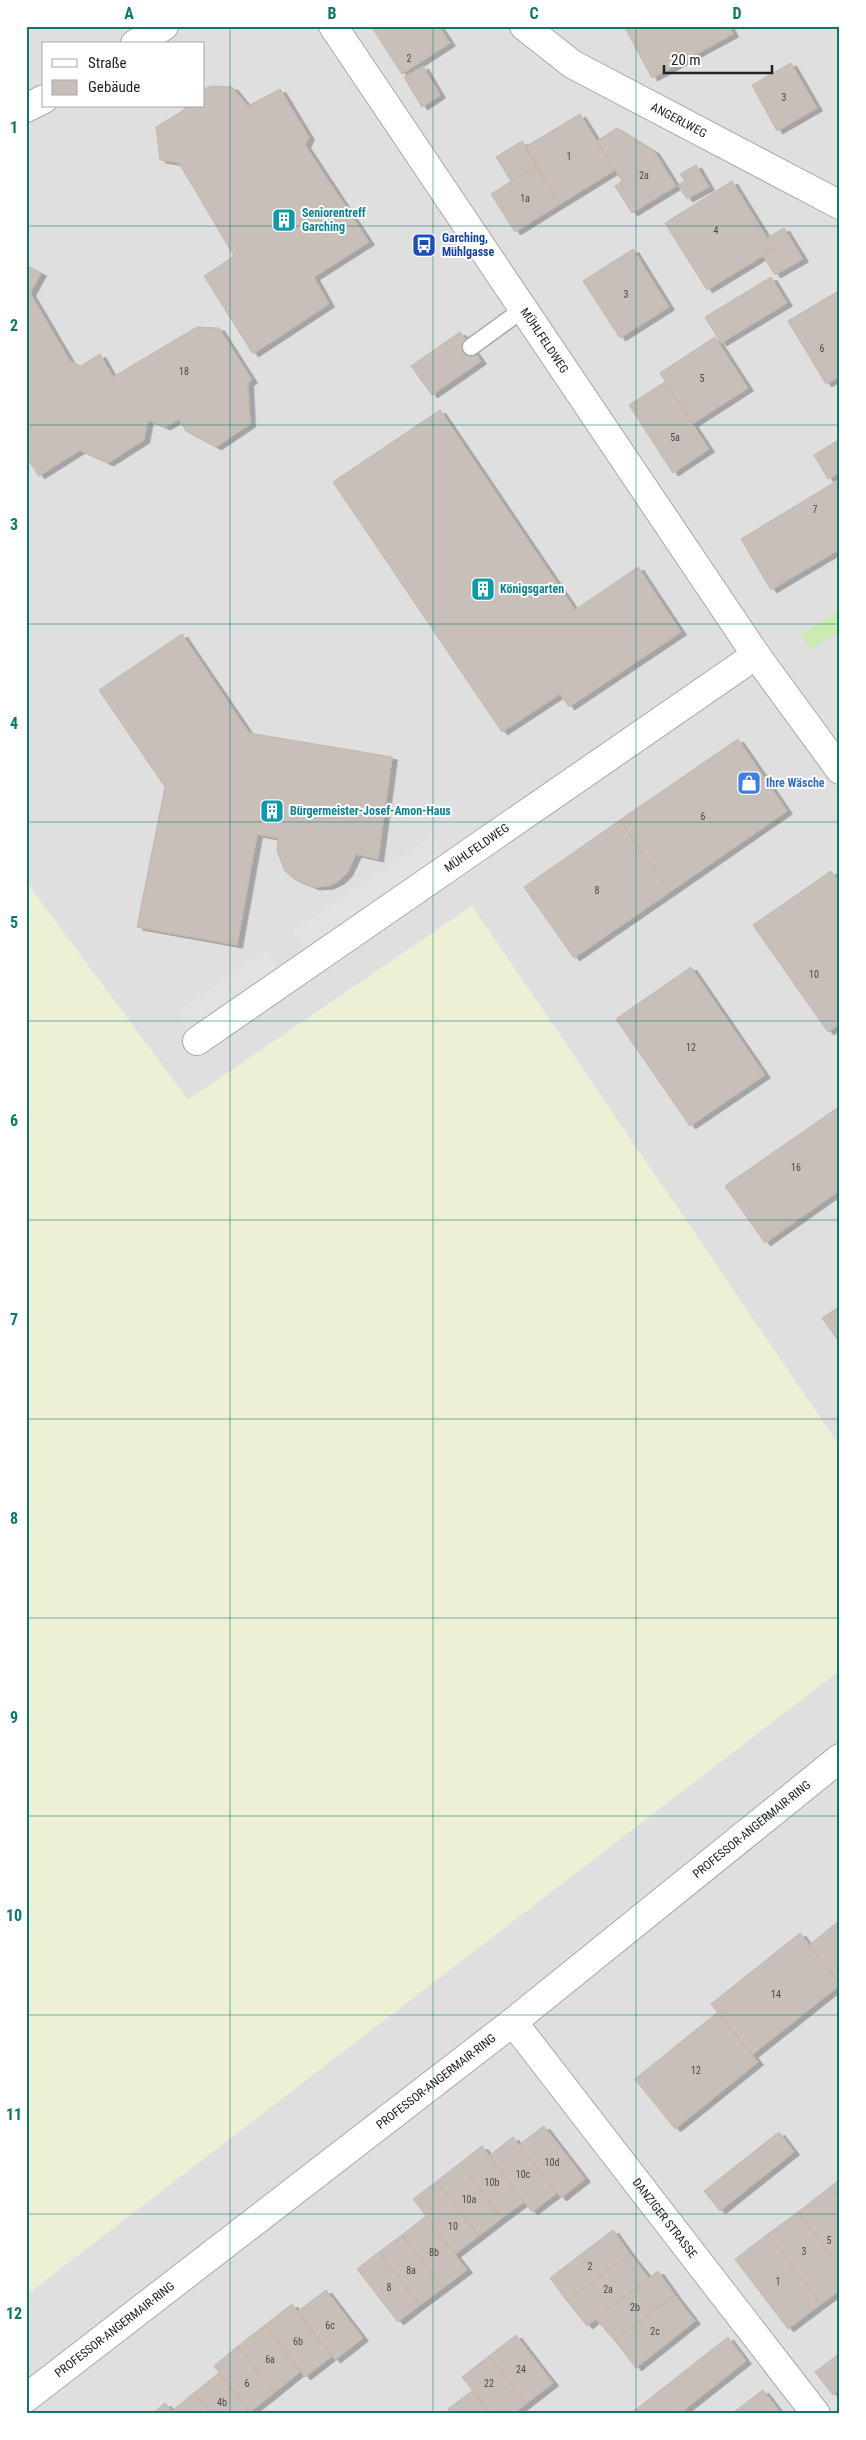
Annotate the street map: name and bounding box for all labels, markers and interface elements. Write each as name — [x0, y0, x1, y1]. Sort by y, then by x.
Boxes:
text: A — [124, 4, 134, 23]
text: B — [328, 4, 337, 23]
text: C — [529, 4, 539, 23]
text: D — [732, 4, 742, 23]
legend — [42, 42, 205, 108]
scale bar — [664, 42, 771, 74]
text: 20 m — [671, 51, 701, 69]
house number: 2 — [407, 53, 412, 64]
text: Straße — [88, 54, 127, 72]
text: Gebäude — [88, 78, 140, 96]
house number: 3 — [782, 92, 787, 103]
street label: ANGERLWEG — [649, 100, 709, 141]
text: 1 — [10, 118, 18, 137]
house number: 1 — [567, 151, 571, 162]
house number: 2a — [639, 170, 649, 181]
house number: 1a — [520, 193, 530, 204]
place label: Seniorentreff Garching — [302, 206, 366, 234]
building icon: Seniorentreff Garching — [271, 207, 297, 233]
house number: 4 — [714, 225, 719, 236]
place label: Garching, Mühlgasse — [442, 231, 495, 259]
bus stop icon: Garching, Mühlgasse — [411, 232, 437, 258]
house number: 3 — [624, 289, 629, 300]
street label: MÜHLFELDWEG — [518, 305, 571, 376]
text: 2 — [10, 316, 18, 335]
house number: 6 — [820, 343, 825, 354]
house number: 18 — [179, 366, 189, 377]
house number: 5 — [700, 373, 705, 384]
house number: 5a — [670, 432, 680, 443]
house number: 7 — [813, 504, 818, 515]
text: 3 — [10, 515, 18, 534]
building icon: Königsgarten — [470, 576, 496, 602]
place label: Königsgarten — [500, 582, 564, 596]
text: 4 — [10, 714, 18, 733]
shop icon: Ihre Wäsche — [736, 770, 762, 796]
place label: Ihre Wäsche — [766, 776, 825, 790]
building icon: Bürgermeister-Josef-Amon-Haus — [259, 798, 285, 824]
place label: Bürgermeister-Josef-Amon-Haus — [290, 804, 451, 818]
house number: 6 — [701, 811, 706, 822]
street label: MÜHLFELDWEG — [442, 821, 512, 875]
house number: 8 — [595, 885, 600, 896]
text: 5 — [10, 913, 18, 932]
house number: 10 — [809, 969, 819, 980]
house number: 12 — [686, 1042, 696, 1053]
text: 6 — [10, 1111, 18, 1130]
house number: 16 — [791, 1162, 801, 1173]
text: 7 — [10, 1310, 18, 1329]
text: 8 — [10, 1509, 18, 1528]
text: 9 — [10, 1708, 18, 1727]
street label: PROFESSOR-ANGERMAIR-RING — [690, 1778, 813, 1881]
text: 10 — [6, 1906, 22, 1925]
house number: 14 — [771, 1989, 781, 2000]
street label: PROFESSOR-ANGERMAIR-RING — [373, 2031, 499, 2132]
house number: 12 — [691, 2065, 701, 2076]
text: 11 — [6, 2105, 22, 2124]
house number: 10d — [545, 2157, 559, 2168]
house number: 10c — [516, 2169, 531, 2180]
street label: DANZIGER STRASSE — [630, 2176, 700, 2261]
house number: 10b — [485, 2177, 499, 2188]
house number: 10a — [462, 2194, 477, 2205]
house number: 10 — [448, 2221, 458, 2232]
house number: 5 — [827, 2235, 832, 2246]
house number: 3 — [802, 2246, 807, 2257]
house number: 8b — [429, 2247, 439, 2258]
house number: 2 — [588, 2261, 593, 2272]
house number: 8a — [406, 2265, 416, 2276]
house number: 1 — [776, 2276, 780, 2287]
street label: PROFESSOR-ANGERMAIR-RING — [52, 2279, 177, 2380]
house number: 8 — [387, 2282, 392, 2293]
house number: 2a — [603, 2284, 613, 2295]
house number: 2b — [630, 2302, 640, 2313]
text: 12 — [6, 2304, 22, 2323]
house number: 6c — [325, 2320, 335, 2331]
house number: 2c — [650, 2326, 660, 2337]
house number: 6b — [293, 2336, 303, 2347]
house number: 6a — [265, 2354, 275, 2365]
house number: 24 — [516, 2364, 526, 2375]
house number: 6 — [245, 2378, 250, 2389]
house number: 22 — [484, 2378, 494, 2389]
house number: 4b — [217, 2397, 227, 2408]

